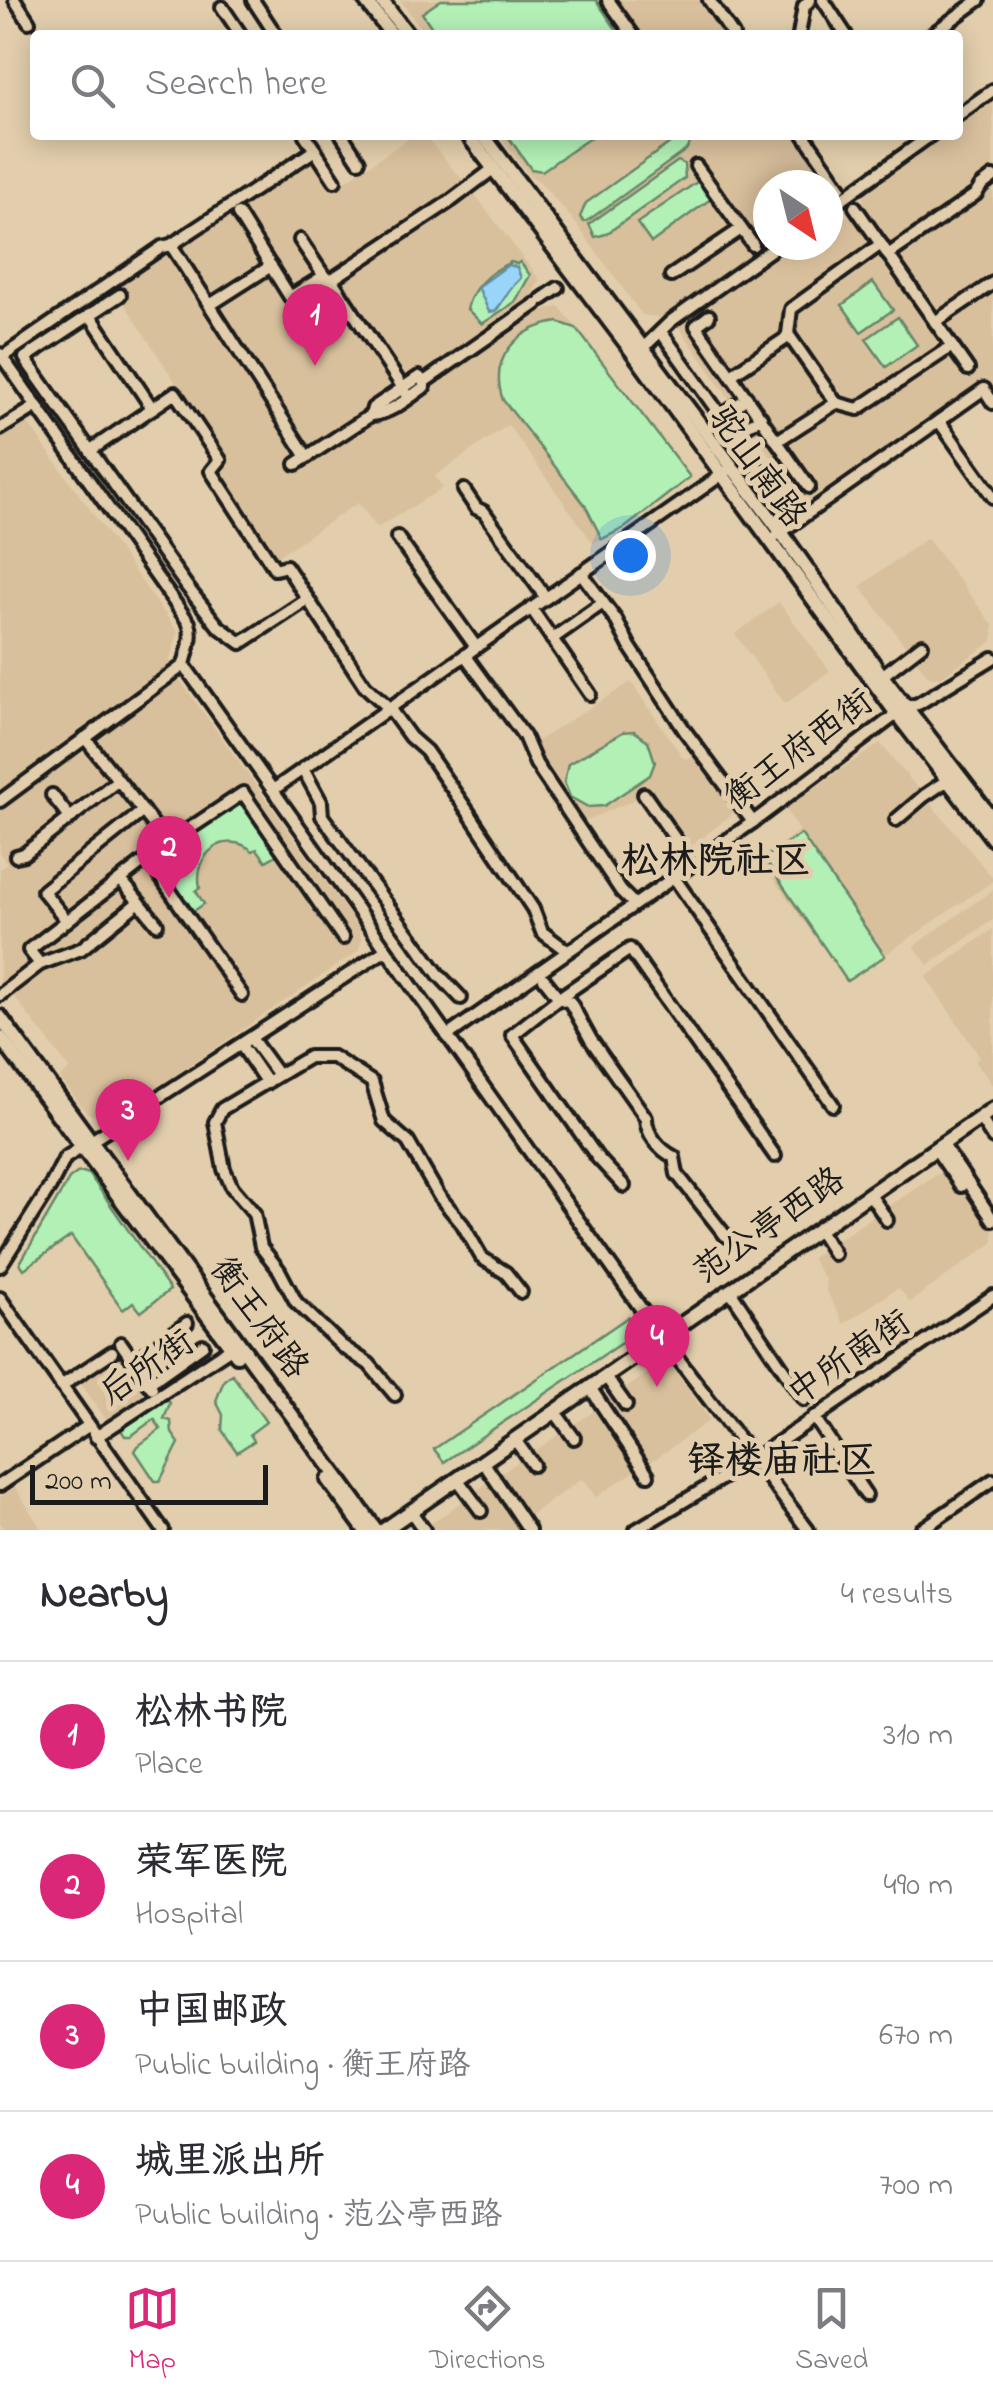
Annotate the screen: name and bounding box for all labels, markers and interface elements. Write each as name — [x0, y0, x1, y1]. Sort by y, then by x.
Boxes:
search box — [30, 30, 963, 140]
text: Search here — [145, 57, 327, 113]
icon: search — [65, 58, 120, 113]
north arrow — [753, 170, 843, 260]
pin: 1 — [282, 284, 348, 366]
street label: 驼山南路 — [694, 396, 818, 540]
your location — [605, 530, 656, 581]
street label: 衡王府西街 — [715, 678, 885, 824]
pin: 2 — [136, 816, 202, 898]
district label: 松林院社区 — [621, 835, 811, 891]
pin: 3 — [96, 1078, 160, 1161]
street label: 范公亭西路 — [684, 1156, 856, 1298]
street label: 衡王府路 — [196, 1247, 320, 1391]
street label: 中所南街 — [778, 1299, 922, 1419]
pin: 4 — [624, 1304, 690, 1387]
street label: 后所街 — [90, 1318, 206, 1420]
district label: 铎楼庙社区 — [687, 1435, 877, 1491]
scale bar — [30, 1460, 268, 1504]
text: 200 m — [45, 1462, 112, 1503]
text: Nearby — [40, 1565, 168, 1626]
text: 4 results — [841, 1572, 953, 1619]
text: 松林书院 — [135, 1686, 287, 1742]
text: 1 — [67, 1713, 78, 1760]
text: 310 m — [883, 1713, 953, 1760]
text: Place — [135, 1742, 203, 1789]
text: 荣军医院 — [135, 1836, 287, 1892]
text: 2 — [65, 1863, 80, 1910]
text: 490 m — [884, 1863, 953, 1910]
text: Hospital — [135, 1892, 243, 1939]
text: 中国邮政 — [135, 1985, 287, 2041]
text: 3 — [66, 2013, 79, 2060]
text: 670 m — [879, 2013, 953, 2060]
text: Public building · 衡王府路 — [135, 2043, 470, 2090]
text: 城里派出所 — [135, 2135, 325, 2191]
text: 4 — [66, 2163, 79, 2210]
text: 700 m — [879, 2163, 953, 2210]
text: Public building · 范公亭西路 — [135, 2193, 502, 2240]
tab: Map — [125, 2281, 180, 2382]
tab: Directions — [429, 2281, 546, 2382]
tab: Saved — [795, 2281, 868, 2382]

